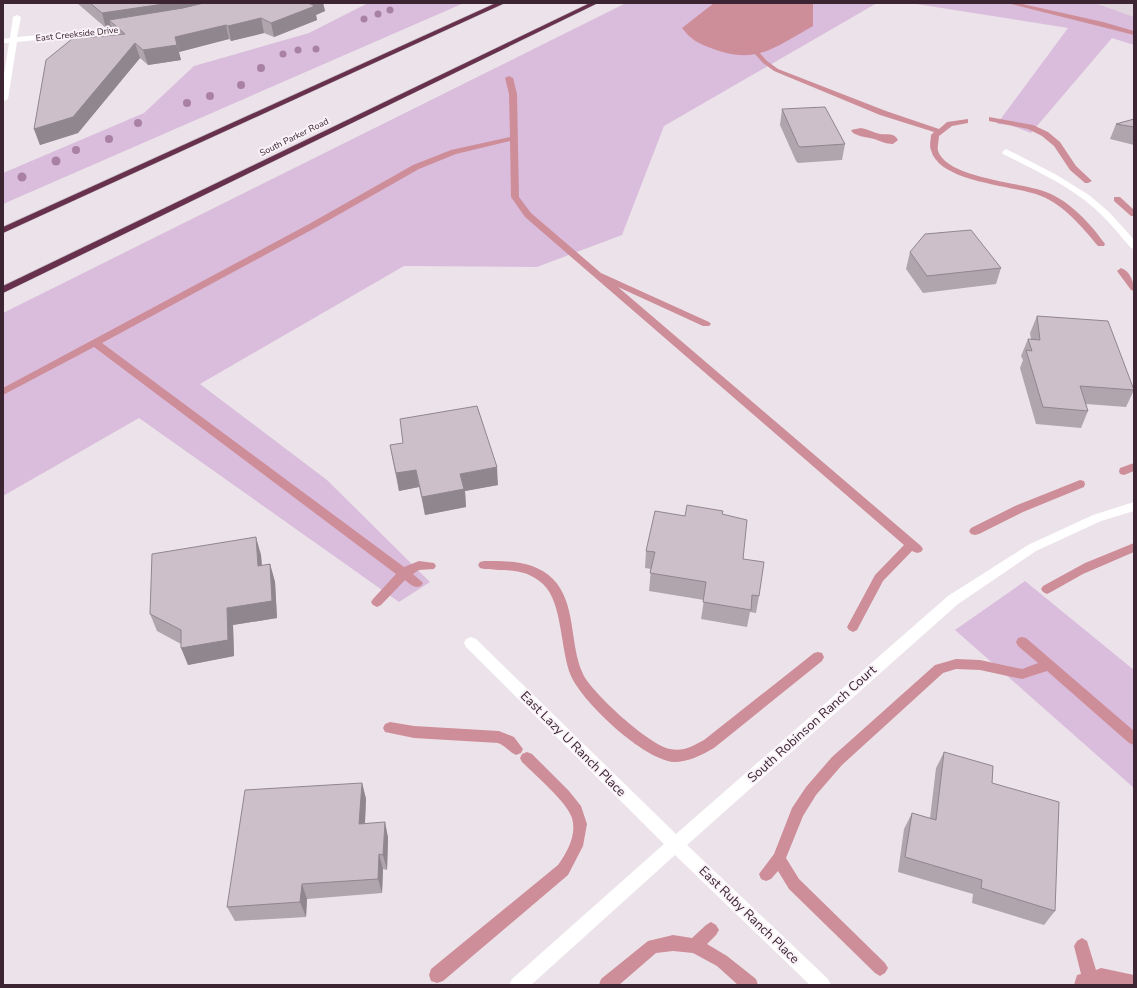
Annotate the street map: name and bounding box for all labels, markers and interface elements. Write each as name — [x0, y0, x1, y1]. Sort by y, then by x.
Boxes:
street label: East Creekside Drive — [35, 24, 119, 44]
street label: South Parker Road — [258, 115, 330, 159]
street label: South Robinson Ranch Court — [744, 661, 881, 787]
street label: East Lazy U Ranch Place — [516, 687, 630, 801]
street label: East Ruby Ranch Place — [695, 862, 803, 968]

